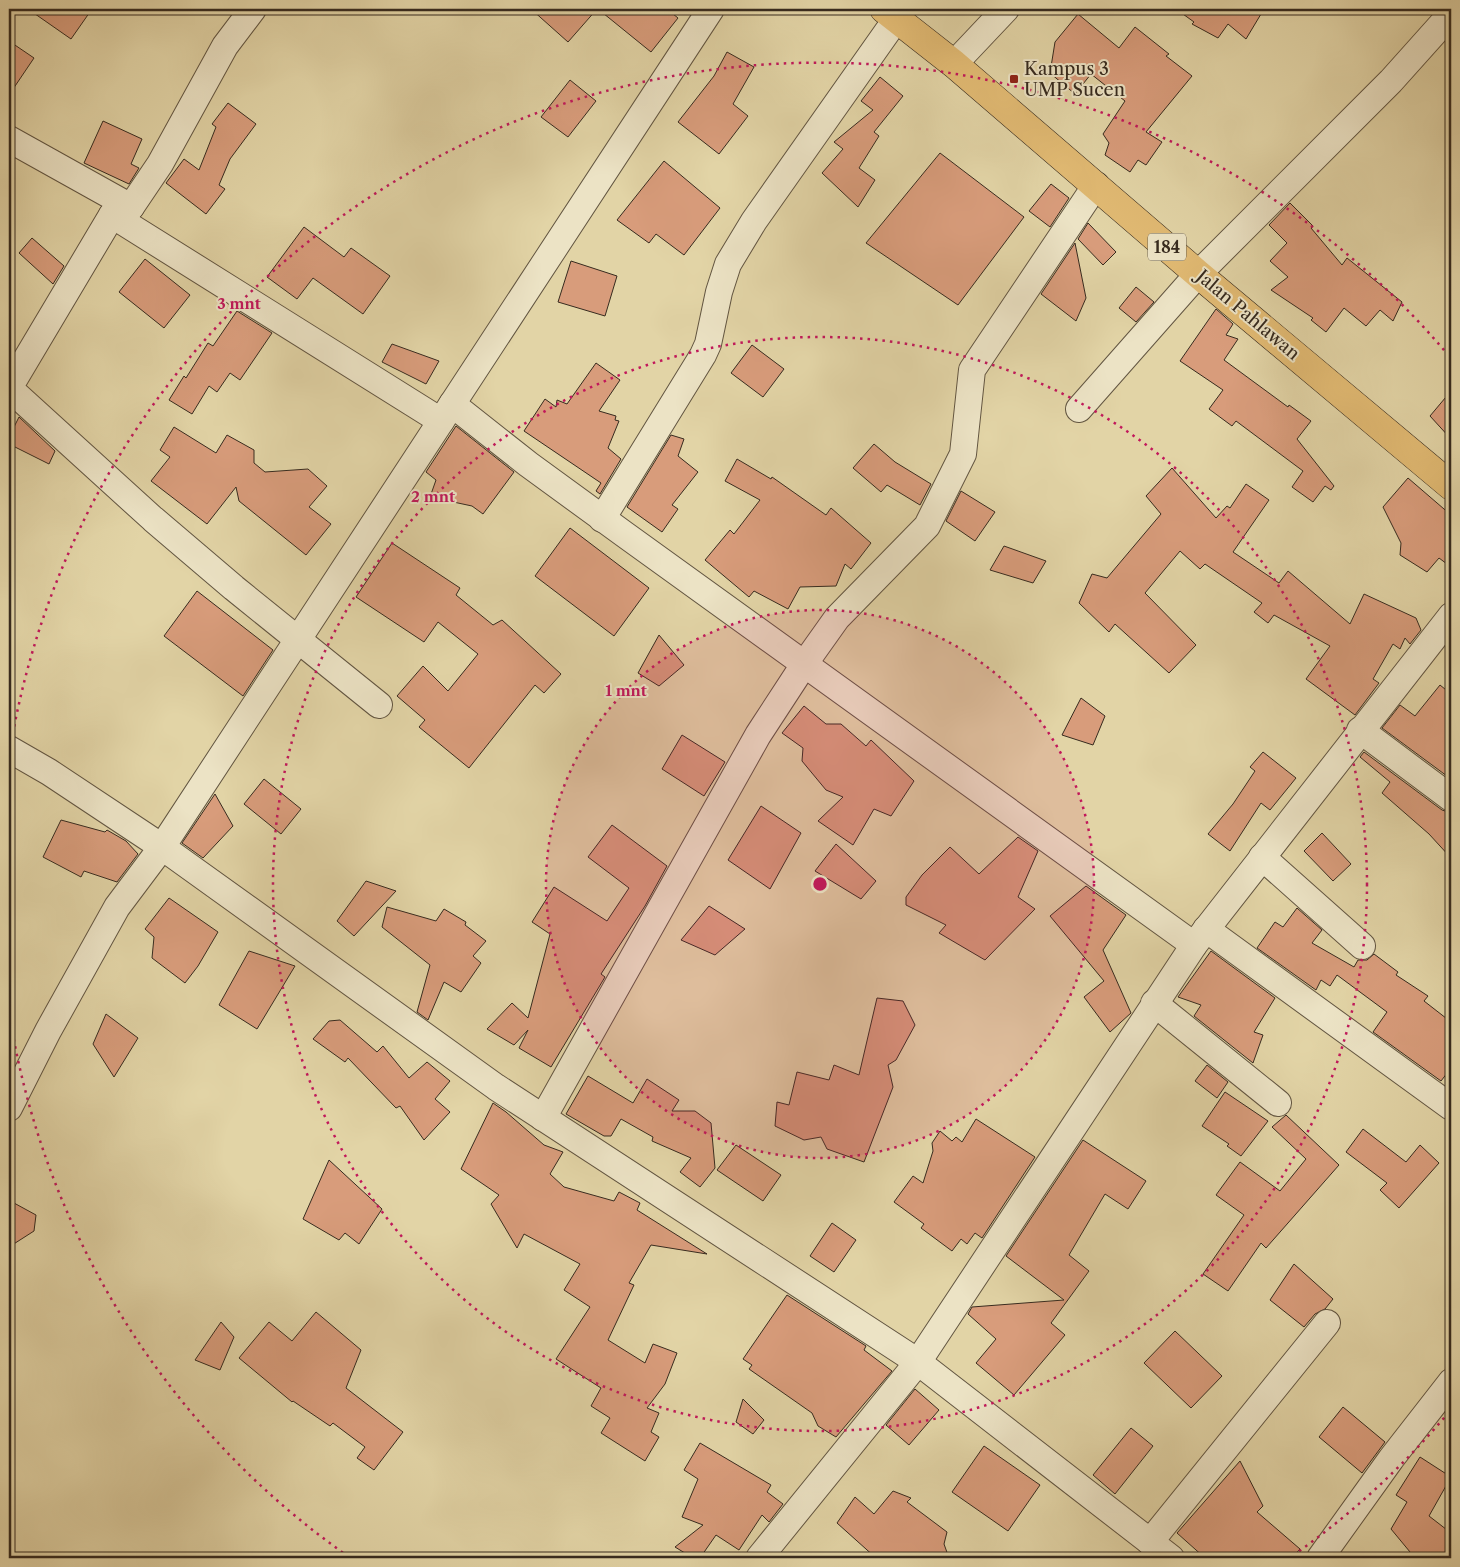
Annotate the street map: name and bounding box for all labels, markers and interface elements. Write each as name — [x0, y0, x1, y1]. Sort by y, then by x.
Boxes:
place label: Kampus 3 UMP Sucen — [1024, 58, 1125, 101]
marker: Kampus 3 UMP Sucen — [1008, 73, 1020, 85]
road number: 184 — [1148, 233, 1186, 260]
street label: Jalan Pahlawan — [1189, 263, 1304, 365]
text: 3 mnt — [217, 294, 261, 313]
text: 2 mnt — [411, 487, 455, 506]
text: 1 mnt — [605, 681, 647, 700]
centre of rings — [811, 875, 829, 893]

